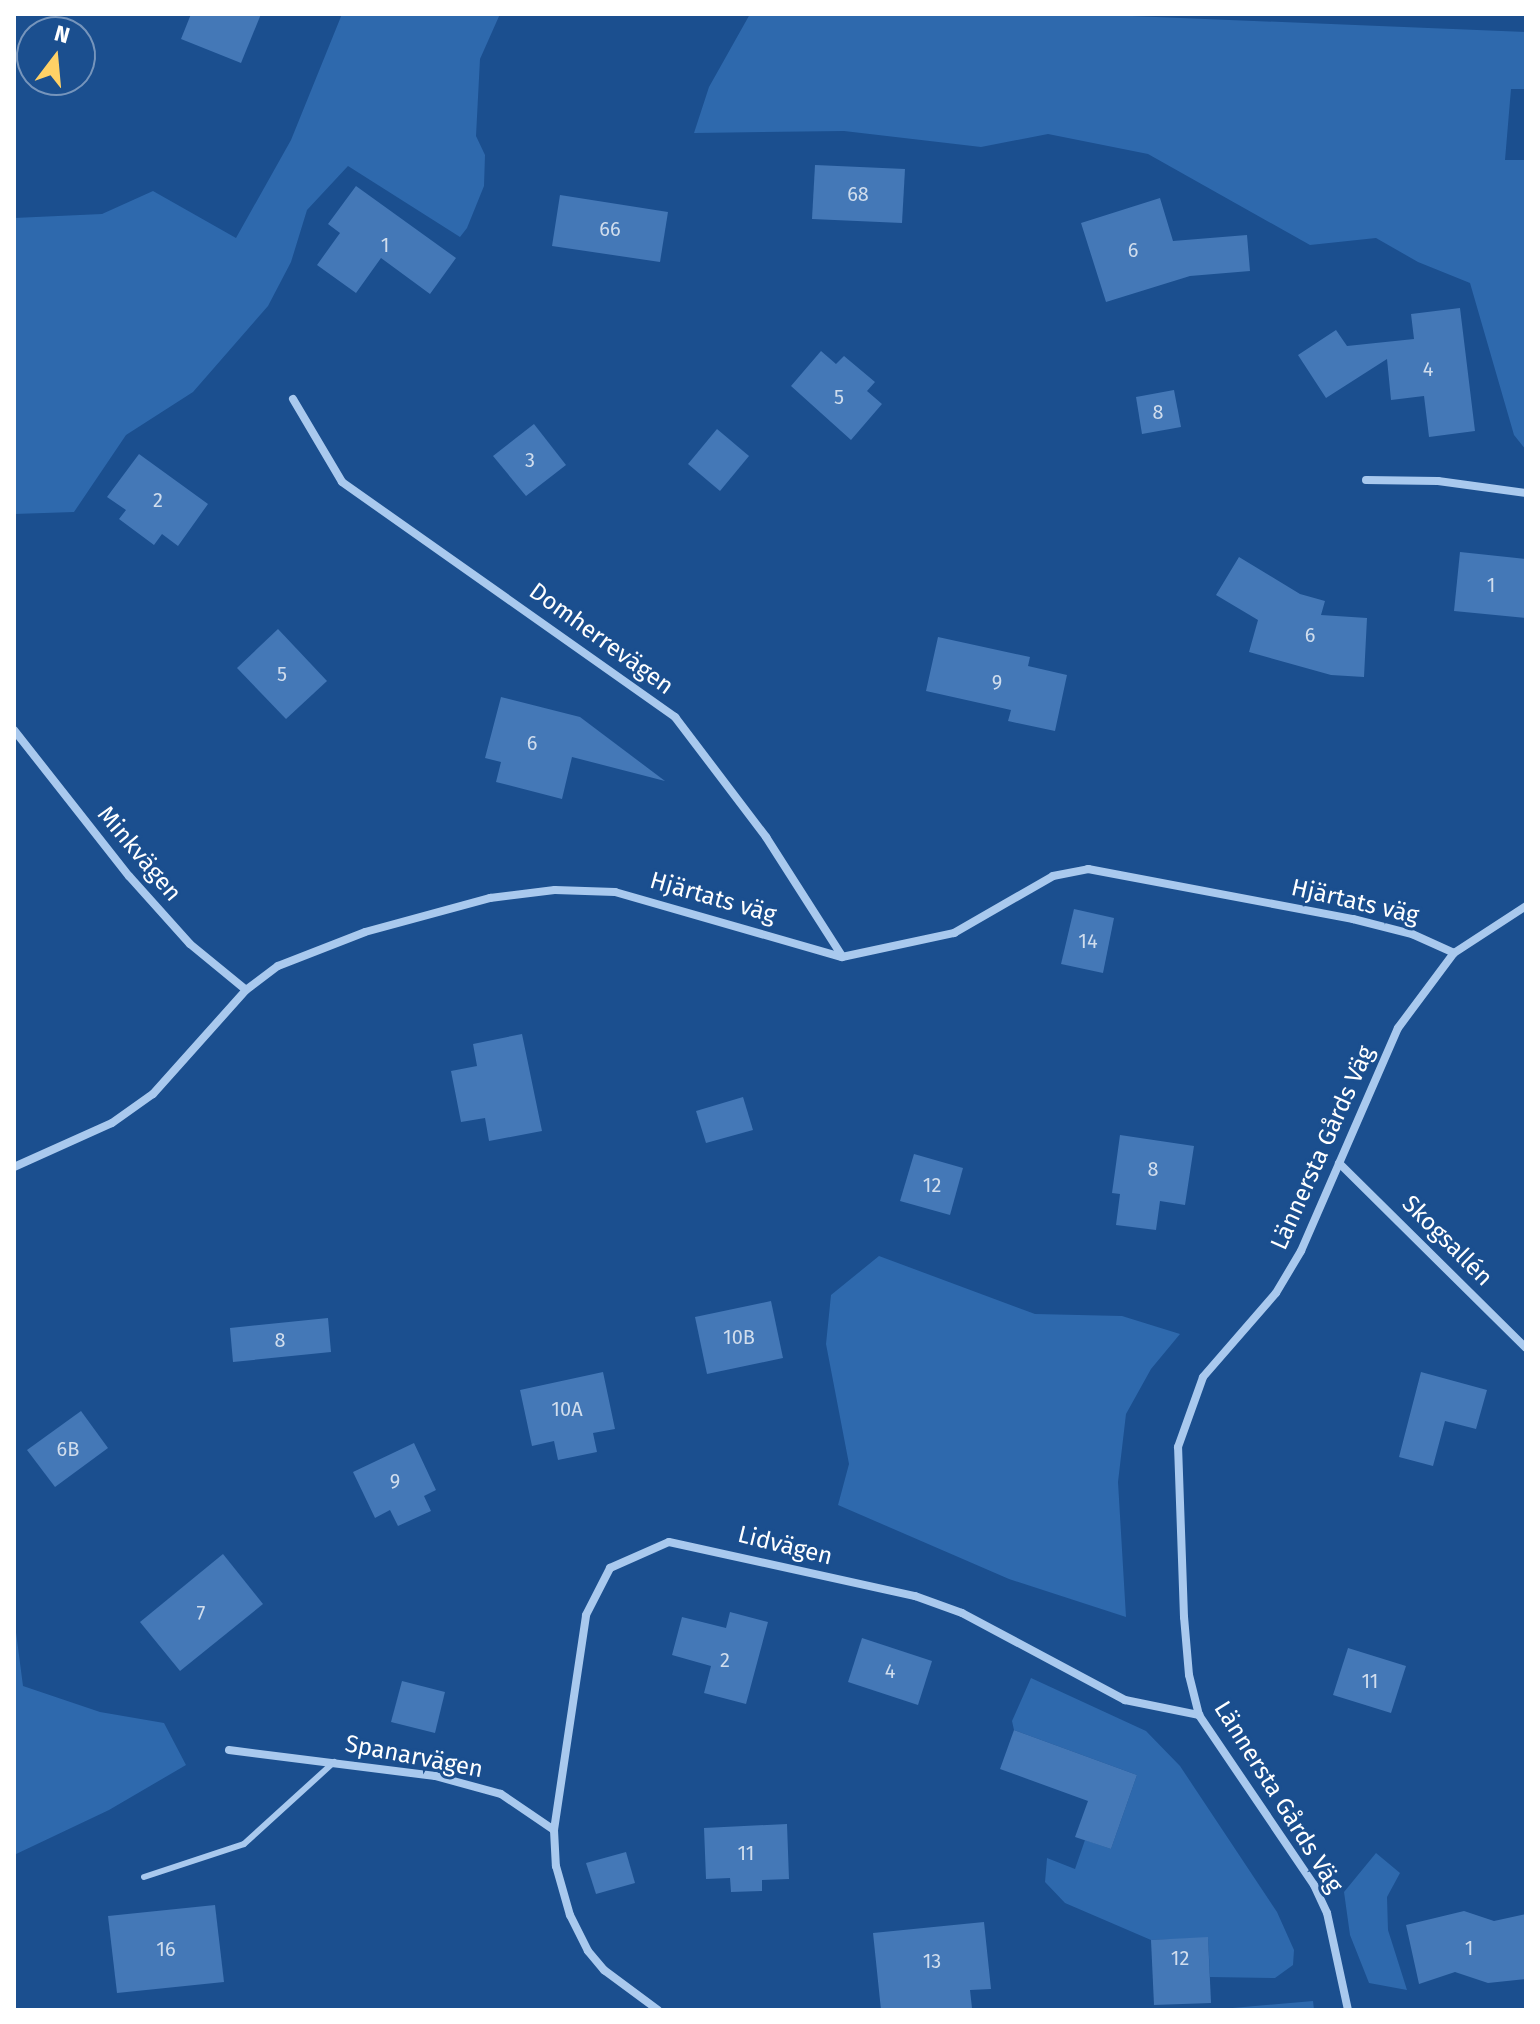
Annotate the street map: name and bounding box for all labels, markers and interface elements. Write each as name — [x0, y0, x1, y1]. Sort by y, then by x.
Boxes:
north arrow — [16, 16, 96, 96]
text: N — [51, 19, 73, 49]
house number: 68 — [847, 182, 869, 206]
house number: 66 — [599, 217, 621, 241]
house number: 1 — [381, 233, 389, 257]
house number: 6 — [1128, 238, 1138, 262]
house number: 4 — [1423, 357, 1433, 381]
house number: 5 — [834, 385, 844, 409]
house number: 8 — [1152, 400, 1164, 424]
house number: 3 — [525, 448, 535, 472]
house number: 2 — [153, 488, 163, 512]
house number: 1 — [1487, 573, 1495, 597]
street label: Domherrevägen — [523, 577, 679, 701]
house number: 6 — [1305, 623, 1315, 647]
house number: 5 — [277, 662, 287, 686]
house number: 9 — [992, 670, 1002, 694]
house number: 6 — [527, 731, 537, 755]
street label: Minkvägen — [91, 801, 187, 907]
street label: Hjärtats väg — [647, 866, 779, 930]
street label: Hjärtats väg — [1288, 873, 1422, 931]
house number: 14 — [1078, 929, 1098, 953]
street label: Lännersta Gårds Väg — [1265, 1041, 1381, 1255]
house number: 8 — [1147, 1157, 1159, 1181]
house number: 12 — [923, 1173, 941, 1197]
street label: Skogsallén — [1396, 1190, 1498, 1292]
house number: 10B — [723, 1325, 755, 1349]
house number: 8 — [274, 1328, 286, 1352]
house number: 10A — [551, 1397, 583, 1421]
house number: 6B — [57, 1437, 79, 1461]
house number: 9 — [390, 1469, 400, 1493]
street label: Lidvägen — [735, 1520, 835, 1572]
house number: 7 — [197, 1601, 205, 1625]
house number: 2 — [720, 1648, 730, 1672]
house number: 4 — [885, 1659, 895, 1683]
house number: 11 — [1361, 1669, 1379, 1693]
street label: Lännersta Gårds Väg — [1207, 1696, 1349, 1898]
street label: Spanarvägen — [343, 1730, 485, 1784]
house number: 11 — [737, 1841, 755, 1865]
house number: 1 — [1465, 1936, 1473, 1960]
house number: 16 — [156, 1937, 176, 1961]
house number: 12 — [1171, 1946, 1189, 1970]
house number: 13 — [923, 1949, 941, 1973]

